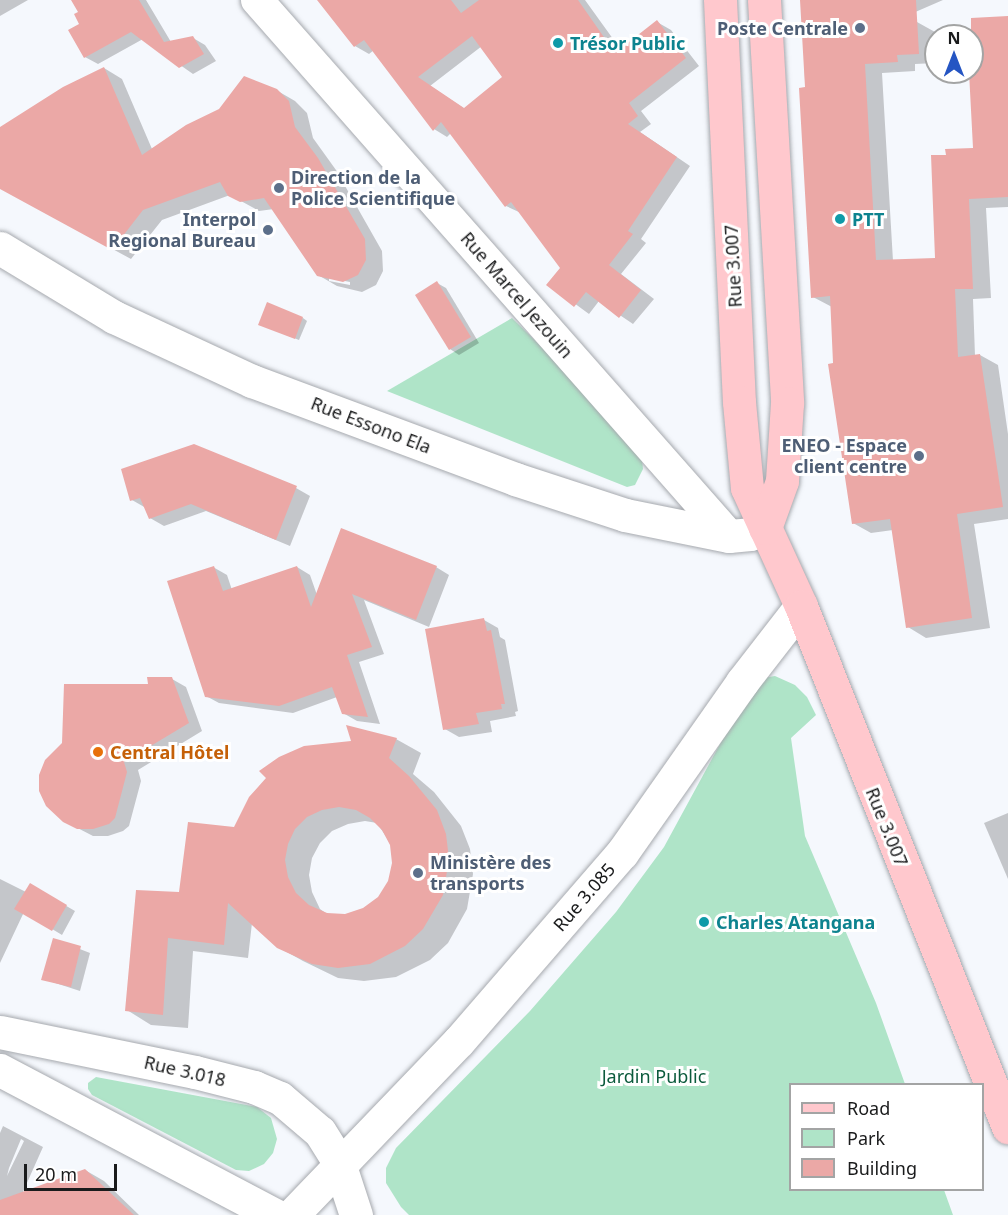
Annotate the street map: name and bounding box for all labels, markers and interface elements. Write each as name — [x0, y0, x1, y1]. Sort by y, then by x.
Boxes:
place label: Poste Centrale — [717, 17, 848, 39]
marker: Poste Centrale — [853, 21, 867, 35]
north arrow — [924, 24, 984, 84]
text: N — [947, 27, 961, 49]
place label: Trésor Public — [570, 32, 685, 54]
marker: Trésor Public — [551, 36, 565, 50]
place label: Direction de la Police Scientifique — [291, 167, 455, 210]
marker: Direction de la Police Scientifique — [272, 181, 286, 195]
place label: PTT — [852, 208, 884, 230]
place label: Interpol Regional Bureau — [108, 209, 256, 252]
marker: PTT — [833, 212, 847, 226]
marker: Interpol Regional Bureau — [261, 223, 275, 237]
street label: Rue 3.007 — [720, 224, 746, 308]
street label: Rue Marcel Jezouin — [456, 228, 578, 362]
street label: Rue Essono Ela — [308, 392, 434, 458]
place label: ENEO - Espace client centre — [782, 435, 907, 478]
marker: ENEO - Espace client centre — [912, 449, 926, 463]
place label: Central Hôtel — [110, 741, 229, 763]
marker: Central Hôtel — [91, 745, 105, 759]
street label: Rue 3.007 — [861, 784, 913, 870]
place label: Ministère des transports — [430, 852, 551, 894]
street label: Rue 3.085 — [549, 859, 619, 935]
marker: Ministère des transports — [411, 866, 425, 880]
place label: Charles Atangana — [716, 911, 875, 933]
marker: Charles Atangana — [697, 915, 711, 929]
street label: Rue 3.018 — [142, 1051, 228, 1091]
park label: Jardin Public — [602, 1065, 706, 1087]
legend — [789, 1083, 984, 1191]
text: Road — [847, 1096, 890, 1120]
text: Park — [847, 1126, 885, 1150]
scale bar — [27, 1152, 120, 1190]
text: Building — [847, 1156, 917, 1180]
text: 20 m — [35, 1162, 77, 1186]

